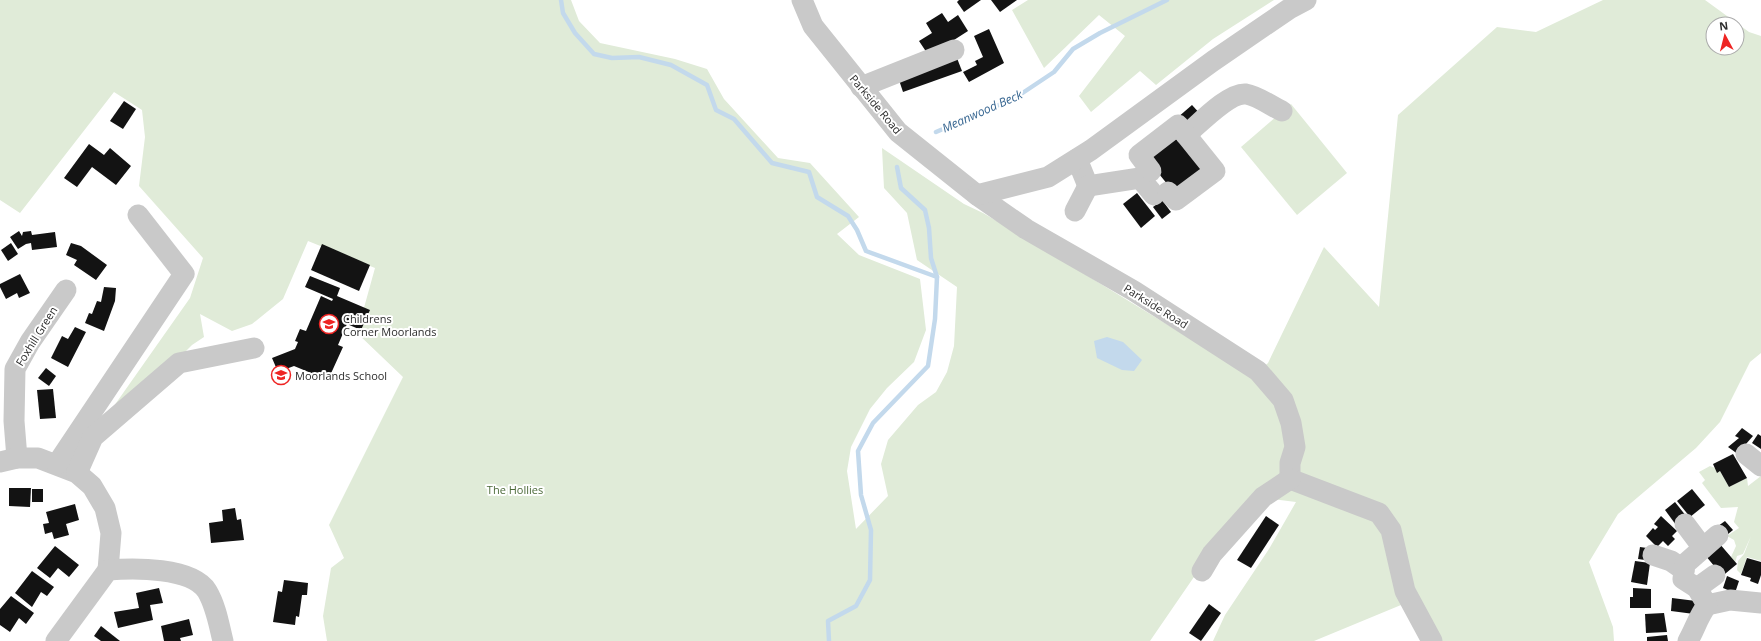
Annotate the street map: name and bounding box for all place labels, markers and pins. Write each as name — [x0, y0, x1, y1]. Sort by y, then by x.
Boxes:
place label: Childrens Corner Moorlands — [343, 311, 437, 339]
school or university icon: Childrens Corner Moorlands — [318, 313, 340, 335]
school or university icon: Moorlands School — [270, 364, 292, 386]
place label: Moorlands School — [295, 368, 387, 383]

